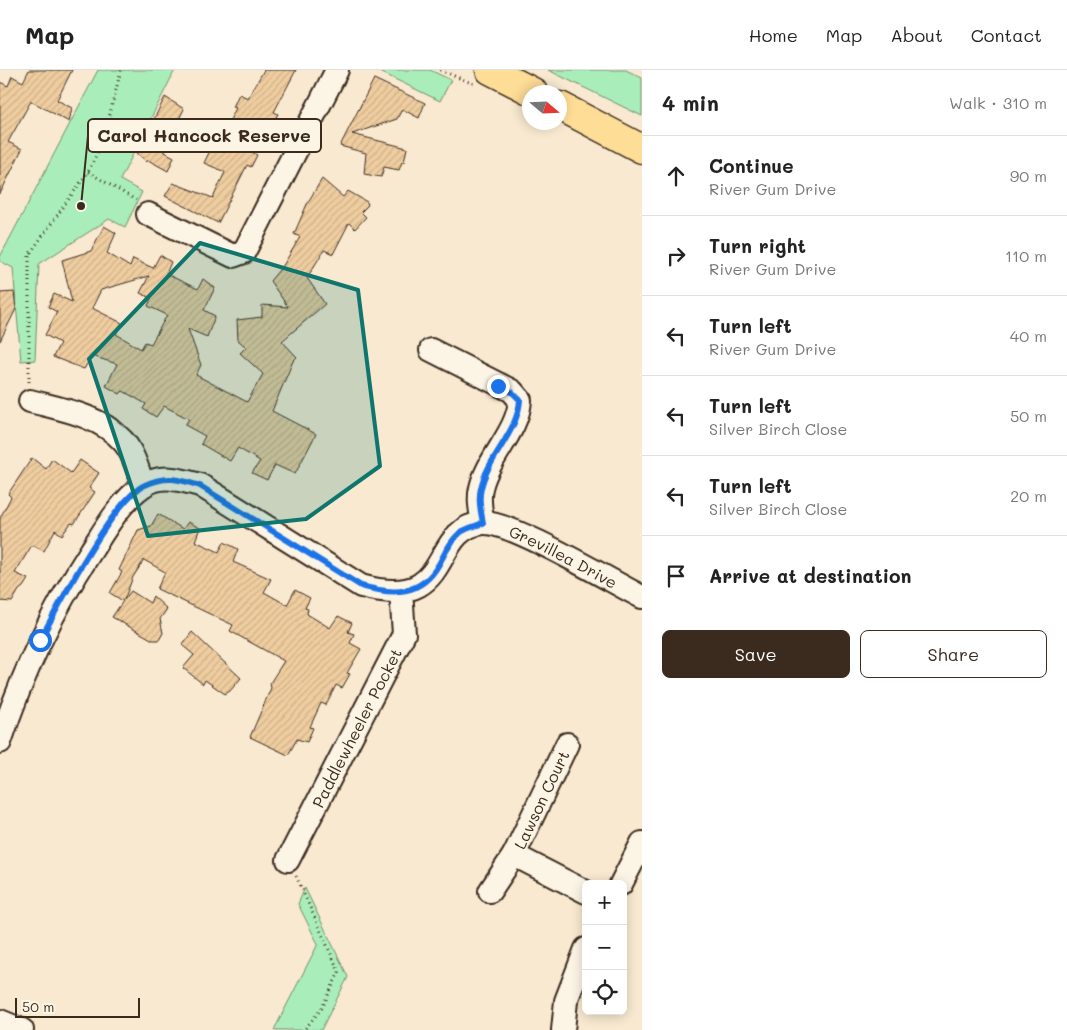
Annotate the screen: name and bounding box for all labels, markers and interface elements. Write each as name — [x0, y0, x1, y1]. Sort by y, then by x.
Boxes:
text: Map — [25, 19, 74, 50]
text: Home — [749, 23, 798, 47]
text: Map — [826, 23, 862, 47]
text: About — [890, 23, 943, 47]
text: Contact — [971, 23, 1042, 47]
north arrow — [522, 85, 567, 130]
text: 4 min — [662, 89, 719, 116]
text: Walk · 310 m — [949, 92, 1047, 113]
callout: Carol Hancock Reserve — [88, 119, 321, 152]
text: Carol Hancock Reserve — [97, 123, 311, 147]
text: Continue — [709, 153, 794, 178]
icon: ahead — [662, 162, 690, 190]
text: 90 m — [1010, 165, 1047, 186]
text: River Gum Drive — [709, 178, 836, 199]
text: Turn right — [709, 233, 806, 258]
icon: right — [662, 242, 690, 270]
text: 110 m — [1005, 245, 1047, 266]
text: River Gum Drive — [709, 258, 836, 279]
text: Turn left — [709, 313, 792, 338]
icon: left — [662, 322, 690, 350]
text: 40 m — [1010, 325, 1047, 346]
text: River Gum Drive — [709, 338, 836, 359]
route end — [487, 375, 510, 398]
text: Turn left — [709, 393, 792, 418]
icon: left — [662, 402, 690, 430]
text: 50 m — [1010, 405, 1047, 426]
text: Silver Birch Close — [709, 418, 847, 439]
text: Turn left — [709, 473, 792, 498]
icon: left — [662, 482, 690, 510]
text: 20 m — [1010, 485, 1047, 506]
text: Silver Birch Close — [709, 498, 847, 519]
street label: Grevillea Drive — [507, 520, 621, 592]
icon: arrive — [662, 562, 690, 590]
text: Arrive at destination — [709, 563, 912, 588]
route start — [29, 629, 52, 652]
button: Save — [662, 630, 850, 678]
button: Share — [860, 630, 1047, 678]
street label: Paddlewheeler Pocket — [306, 644, 406, 811]
street label: Lawson Court — [508, 747, 573, 852]
map controls — [582, 880, 627, 1015]
button: + — [582, 880, 627, 925]
button: − — [582, 925, 627, 970]
button: locate — [582, 970, 627, 1015]
scale bar — [15, 995, 140, 1018]
text: 50 m — [22, 997, 54, 1016]

